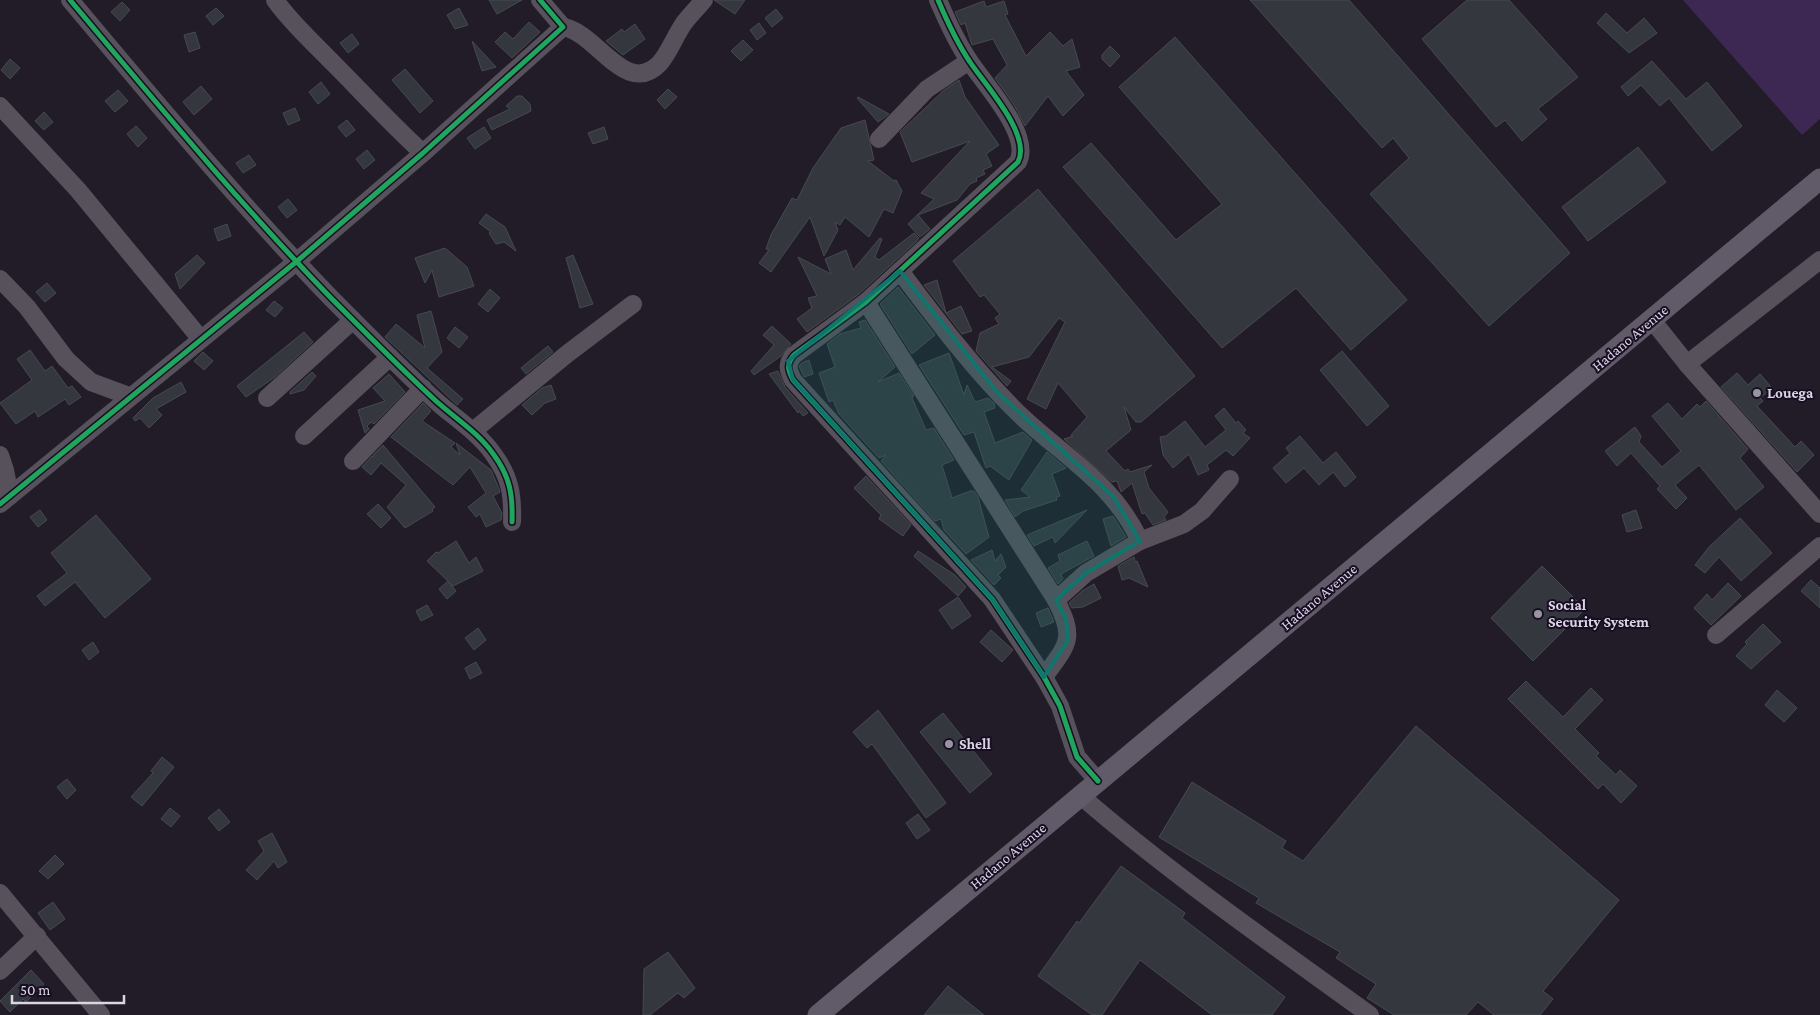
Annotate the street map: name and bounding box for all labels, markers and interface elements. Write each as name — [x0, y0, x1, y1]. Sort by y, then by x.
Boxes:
street label: Hadano Avenue — [1589, 301, 1672, 374]
place label: Louega — [1767, 385, 1814, 401]
marker: Louega — [1751, 387, 1763, 399]
street label: Hadano Avenue — [1278, 560, 1361, 633]
place label: Social Security System — [1548, 597, 1649, 630]
marker: Social Security System — [1532, 608, 1544, 620]
place label: Shell — [959, 736, 991, 752]
marker: Shell — [943, 738, 955, 750]
street label: Hadano Avenue — [967, 819, 1050, 892]
scale bar — [12, 972, 125, 1004]
text: 50 m — [20, 982, 50, 998]

